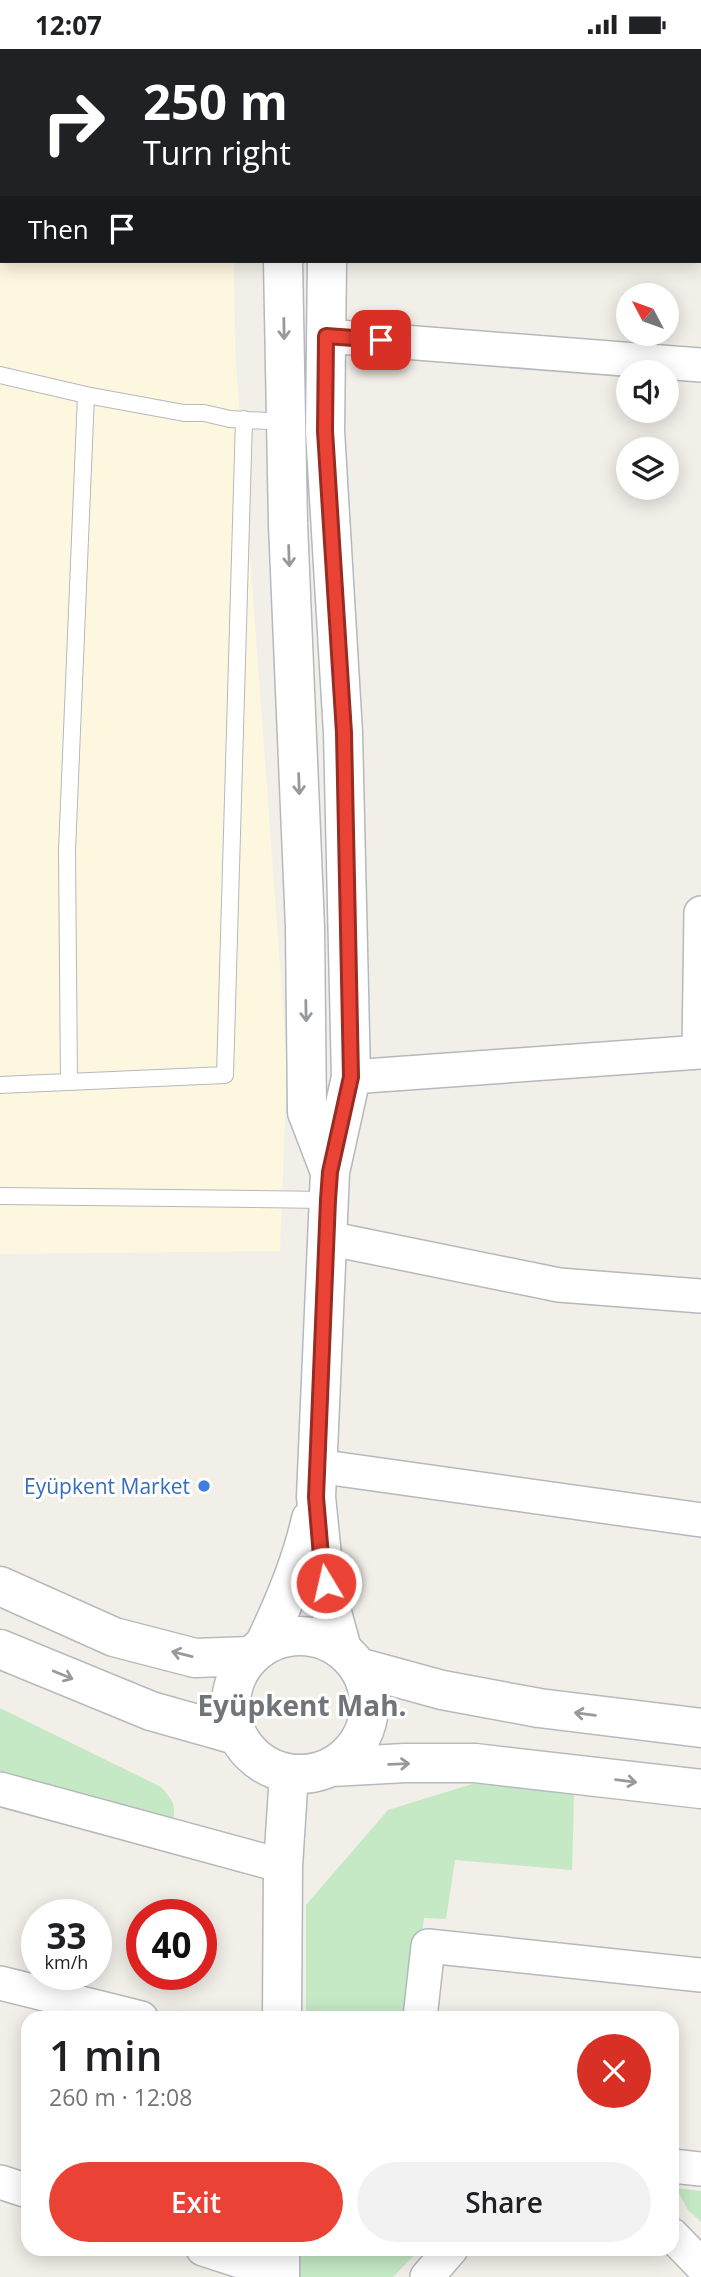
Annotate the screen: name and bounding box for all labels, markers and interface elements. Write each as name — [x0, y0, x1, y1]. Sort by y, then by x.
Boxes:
text: 12:07 — [35, 7, 102, 43]
text: 250 m — [143, 68, 288, 134]
icon: right — [28, 77, 119, 168]
text: Turn right — [143, 131, 291, 174]
icon: arrive — [103, 210, 141, 248]
text: Then — [28, 211, 89, 247]
north arrow — [616, 283, 679, 347]
map controls — [616, 283, 679, 500]
pin — [351, 310, 411, 370]
one-way arrow — [277, 317, 291, 340]
icon: arrive — [362, 321, 400, 359]
button: sound — [616, 360, 679, 423]
button: layers — [616, 437, 679, 500]
one-way arrow — [283, 545, 296, 568]
one-way arrow — [292, 772, 305, 795]
one-way arrow — [299, 999, 313, 1022]
place label: Eyüpkent Market — [24, 1472, 190, 1500]
marker: Eyüpkent Market — [196, 1478, 212, 1494]
position arrow — [289, 1546, 363, 1620]
one-way arrow — [172, 1647, 194, 1660]
one-way arrow — [52, 1669, 74, 1682]
district label: Eyüpkent Mah. — [197, 1686, 407, 1724]
one-way arrow — [574, 1707, 596, 1720]
one-way arrow — [388, 1757, 411, 1770]
one-way arrow — [614, 1774, 637, 1787]
speed limit sign: 40 — [126, 1899, 217, 1990]
text: 33 — [46, 1912, 87, 1959]
text: km/h — [45, 1950, 88, 1974]
text: 1 min — [49, 2026, 162, 2083]
button: close — [577, 2034, 651, 2108]
text: 260 m · 12:08 — [49, 2081, 192, 2113]
button: Exit — [49, 2162, 343, 2242]
button: Share — [357, 2162, 651, 2242]

